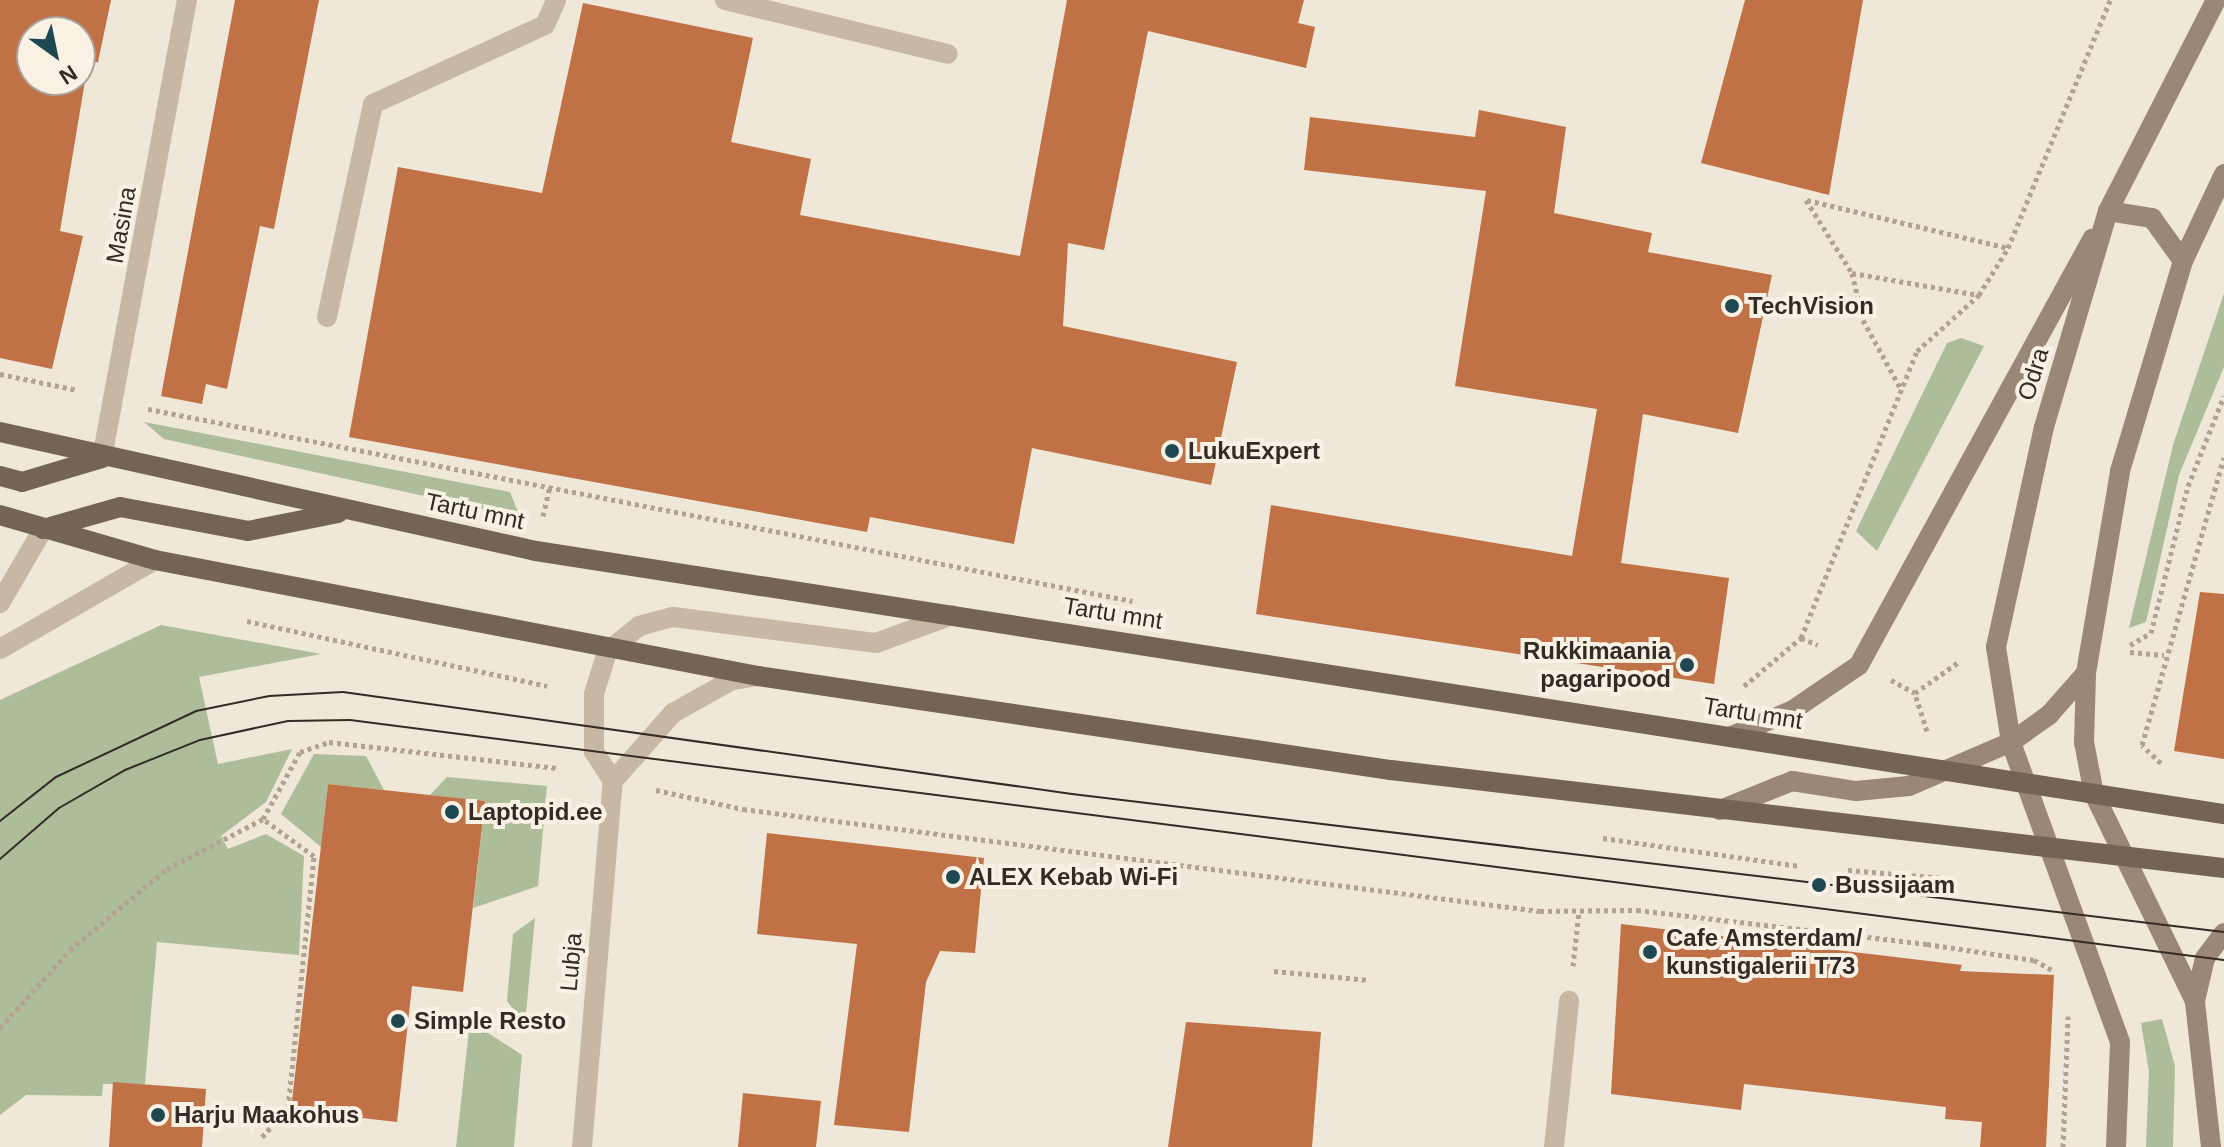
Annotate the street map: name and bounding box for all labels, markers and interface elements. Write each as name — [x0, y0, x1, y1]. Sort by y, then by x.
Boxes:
north arrow — [16, 16, 96, 96]
text: N — [55, 60, 82, 90]
street label: Masina — [100, 184, 142, 266]
place label: TechVision — [1748, 292, 1874, 320]
marker: TechVision — [1723, 297, 1741, 315]
street label: Odra — [2011, 344, 2055, 404]
place label: LukuExpert — [1188, 437, 1320, 465]
marker: LukuExpert — [1163, 442, 1181, 460]
street label: Tartu mnt — [423, 487, 527, 535]
street label: Tartu mnt — [1061, 591, 1165, 635]
place label: Rukkimaania pagaripood — [1523, 637, 1671, 693]
marker: Rukkimaania pagaripood — [1678, 656, 1696, 674]
street label: Tartu mnt — [1701, 691, 1805, 735]
place label: Laptopid.ee — [468, 798, 603, 826]
marker: Laptopid.ee — [443, 803, 461, 821]
place label: ALEX Kebab Wi-Fi — [969, 863, 1178, 891]
marker: ALEX Kebab Wi-Fi — [944, 868, 962, 886]
place label: Bussijaam — [1835, 871, 1955, 899]
marker: Bussijaam — [1810, 876, 1828, 894]
place label: Cafe Amsterdam/ kunstigalerii T73 — [1666, 924, 1863, 980]
street label: Lubja — [554, 931, 588, 993]
marker: Cafe Amsterdam/ kunstigalerii T73 — [1641, 943, 1659, 961]
place label: Simple Resto — [414, 1007, 566, 1035]
marker: Simple Resto — [389, 1012, 407, 1030]
place label: Harju Maakohus — [174, 1101, 359, 1129]
marker: Harju Maakohus — [149, 1106, 167, 1124]

